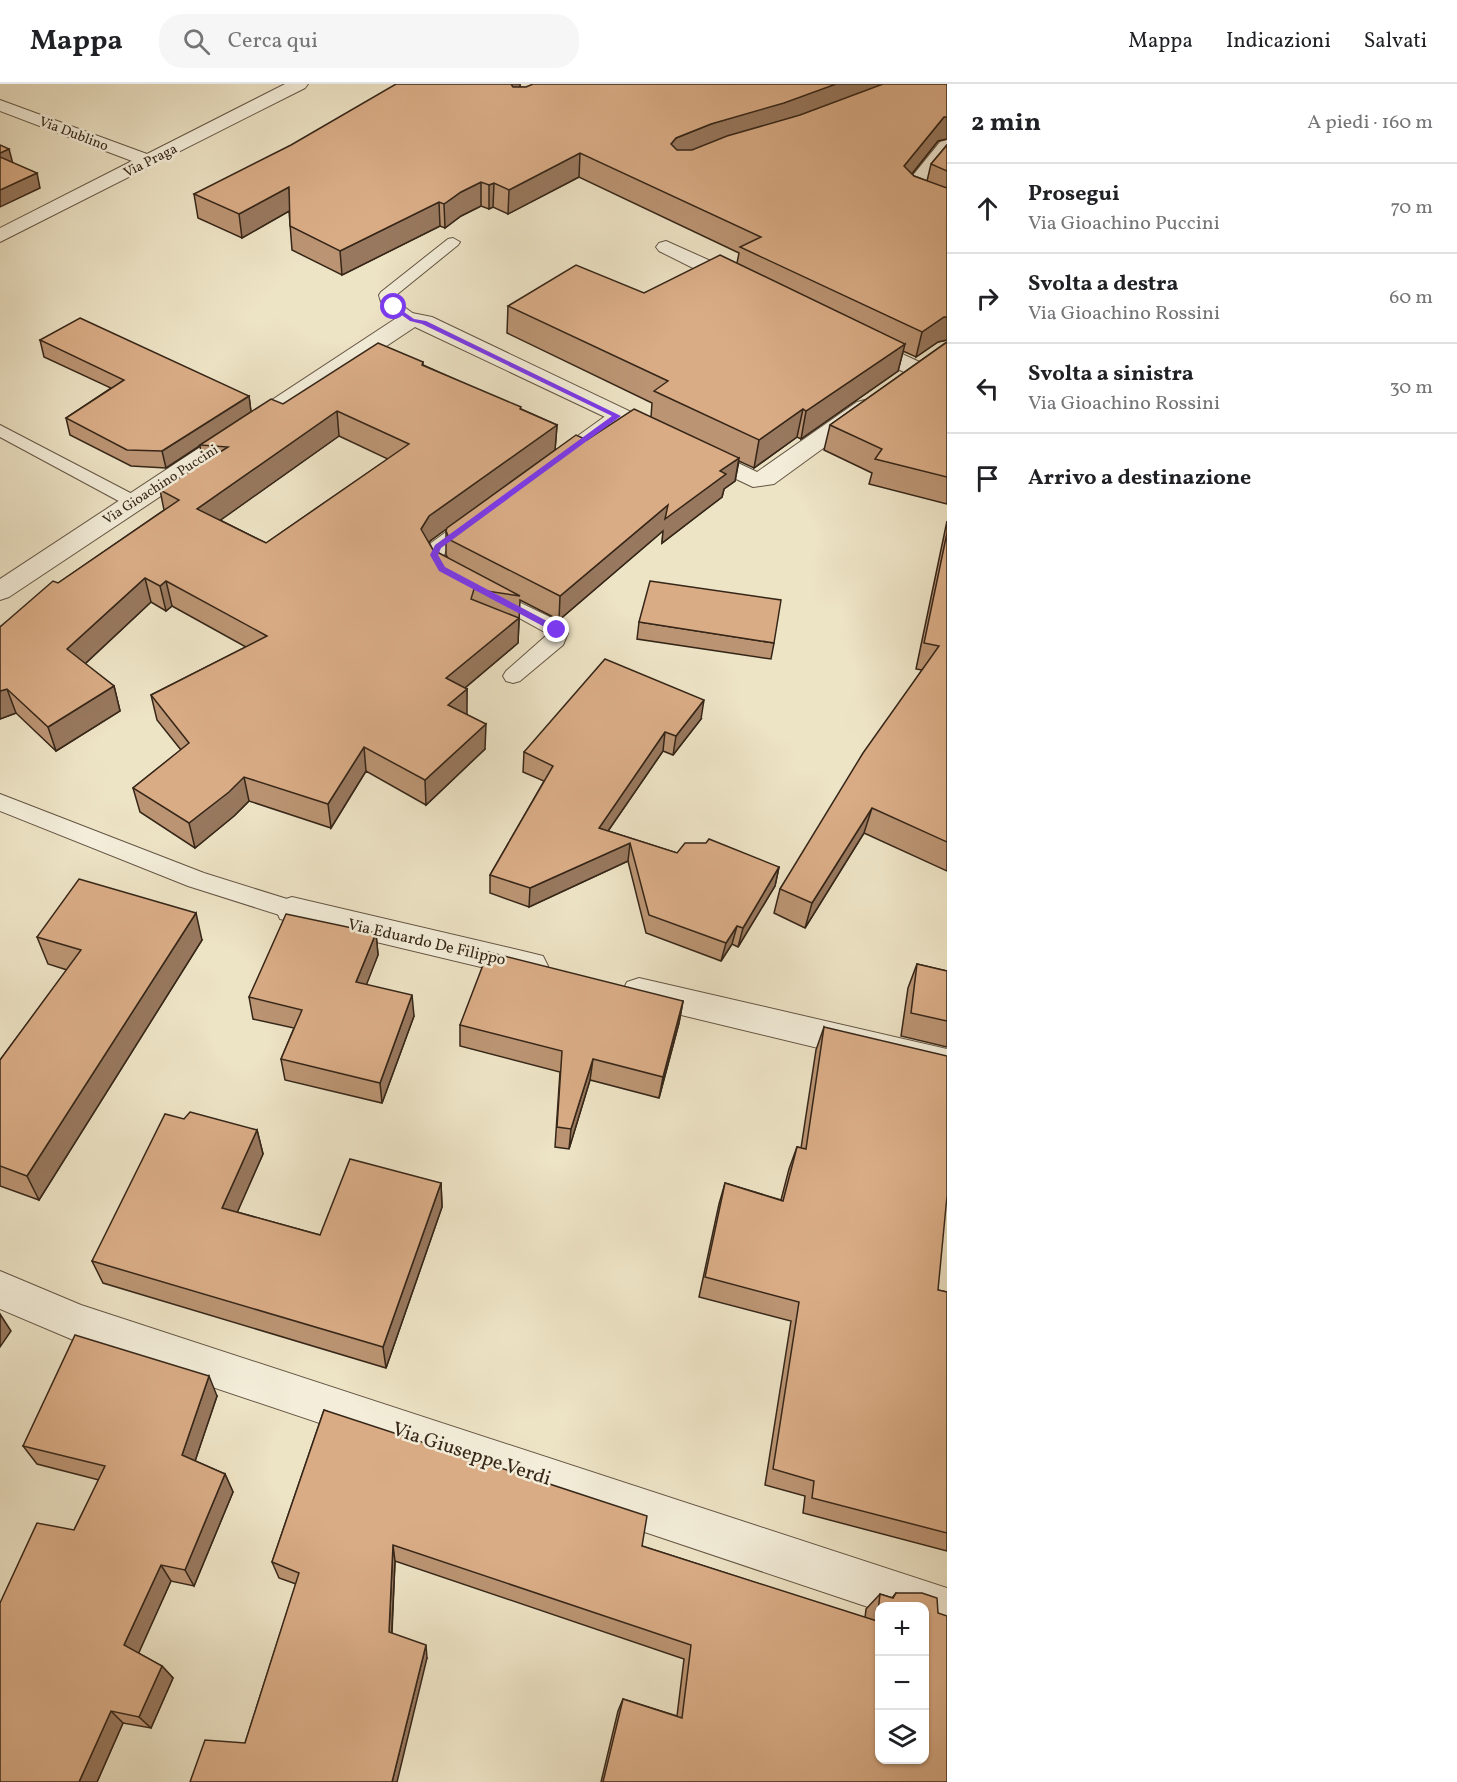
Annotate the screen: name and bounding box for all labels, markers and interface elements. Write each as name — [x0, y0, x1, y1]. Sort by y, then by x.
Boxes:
search box — [159, 14, 579, 68]
text: Mappa — [30, 22, 123, 61]
icon: search — [180, 25, 213, 58]
text: Cerca qui — [228, 26, 318, 57]
text: Mappa — [1128, 27, 1193, 56]
text: Indicazioni — [1226, 27, 1331, 56]
text: Salvati — [1364, 27, 1427, 56]
text: 2 min — [971, 105, 1041, 141]
text: A piedi · 160 m — [1307, 109, 1433, 137]
street label: Via Dublino — [36, 112, 111, 156]
street label: Via Praga — [121, 140, 181, 183]
text: Prosegui — [1028, 179, 1120, 210]
icon: ahead — [971, 192, 1004, 225]
text: 70 m — [1390, 194, 1433, 222]
text: Via Gioachino Puccini — [1028, 210, 1220, 238]
text: Svolta a destra — [1028, 269, 1179, 300]
icon: right — [971, 282, 1004, 315]
text: 60 m — [1389, 284, 1433, 312]
route start — [380, 293, 406, 319]
text: Via Gioachino Rossini — [1028, 300, 1220, 328]
text: Svolta a sinistra — [1028, 359, 1194, 390]
icon: left — [971, 372, 1004, 405]
text: 30 m — [1389, 374, 1433, 402]
text: Via Gioachino Rossini — [1028, 390, 1220, 418]
street label: Via Gioachino Puccini — [99, 441, 222, 530]
icon: arrive — [971, 462, 1004, 495]
text: Arrivo a destinazione — [1028, 463, 1251, 494]
route end — [543, 616, 569, 642]
street label: Via Eduardo De Filippo — [345, 914, 508, 972]
street label: Via Giuseppe Verdi — [388, 1416, 554, 1494]
map controls — [875, 1602, 929, 1764]
button: + — [875, 1602, 929, 1656]
button: − — [875, 1656, 929, 1710]
button: layers — [875, 1710, 929, 1764]

